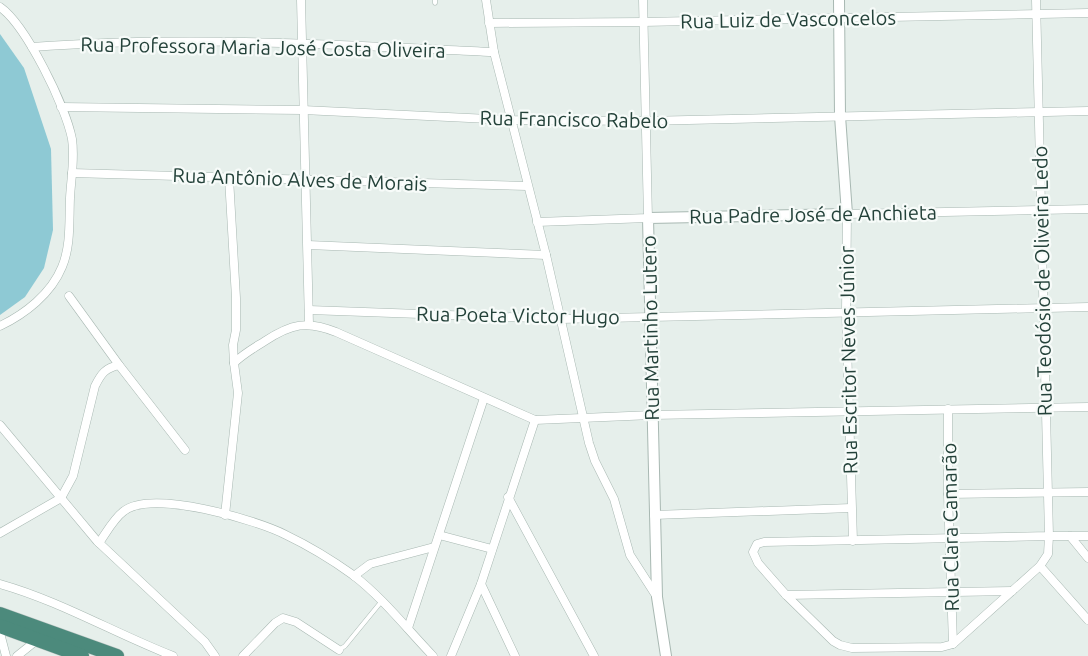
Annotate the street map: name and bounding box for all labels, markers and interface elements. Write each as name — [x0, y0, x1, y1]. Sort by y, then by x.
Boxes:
street label: Rua Luiz de Vasconcelos — [680, 6, 896, 32]
street label: Rua Professora Maria José Costa Oliveira — [80, 32, 446, 62]
street label: Rua Francisco Rabelo — [479, 106, 669, 132]
street label: Rua Teodósio de Oliveira Ledo — [1028, 146, 1056, 416]
street label: Rua Antônio Alves de Morais — [172, 163, 428, 195]
street label: Rua Padre José de Anchieta — [689, 200, 937, 228]
street label: Rua Martinho Lutero — [637, 235, 663, 421]
street label: Rua Escritor Neves Júnior — [835, 245, 861, 474]
street label: Rua Poeta Victor Hugo — [416, 302, 620, 328]
street label: Rua Clara Camarão — [937, 442, 963, 612]

